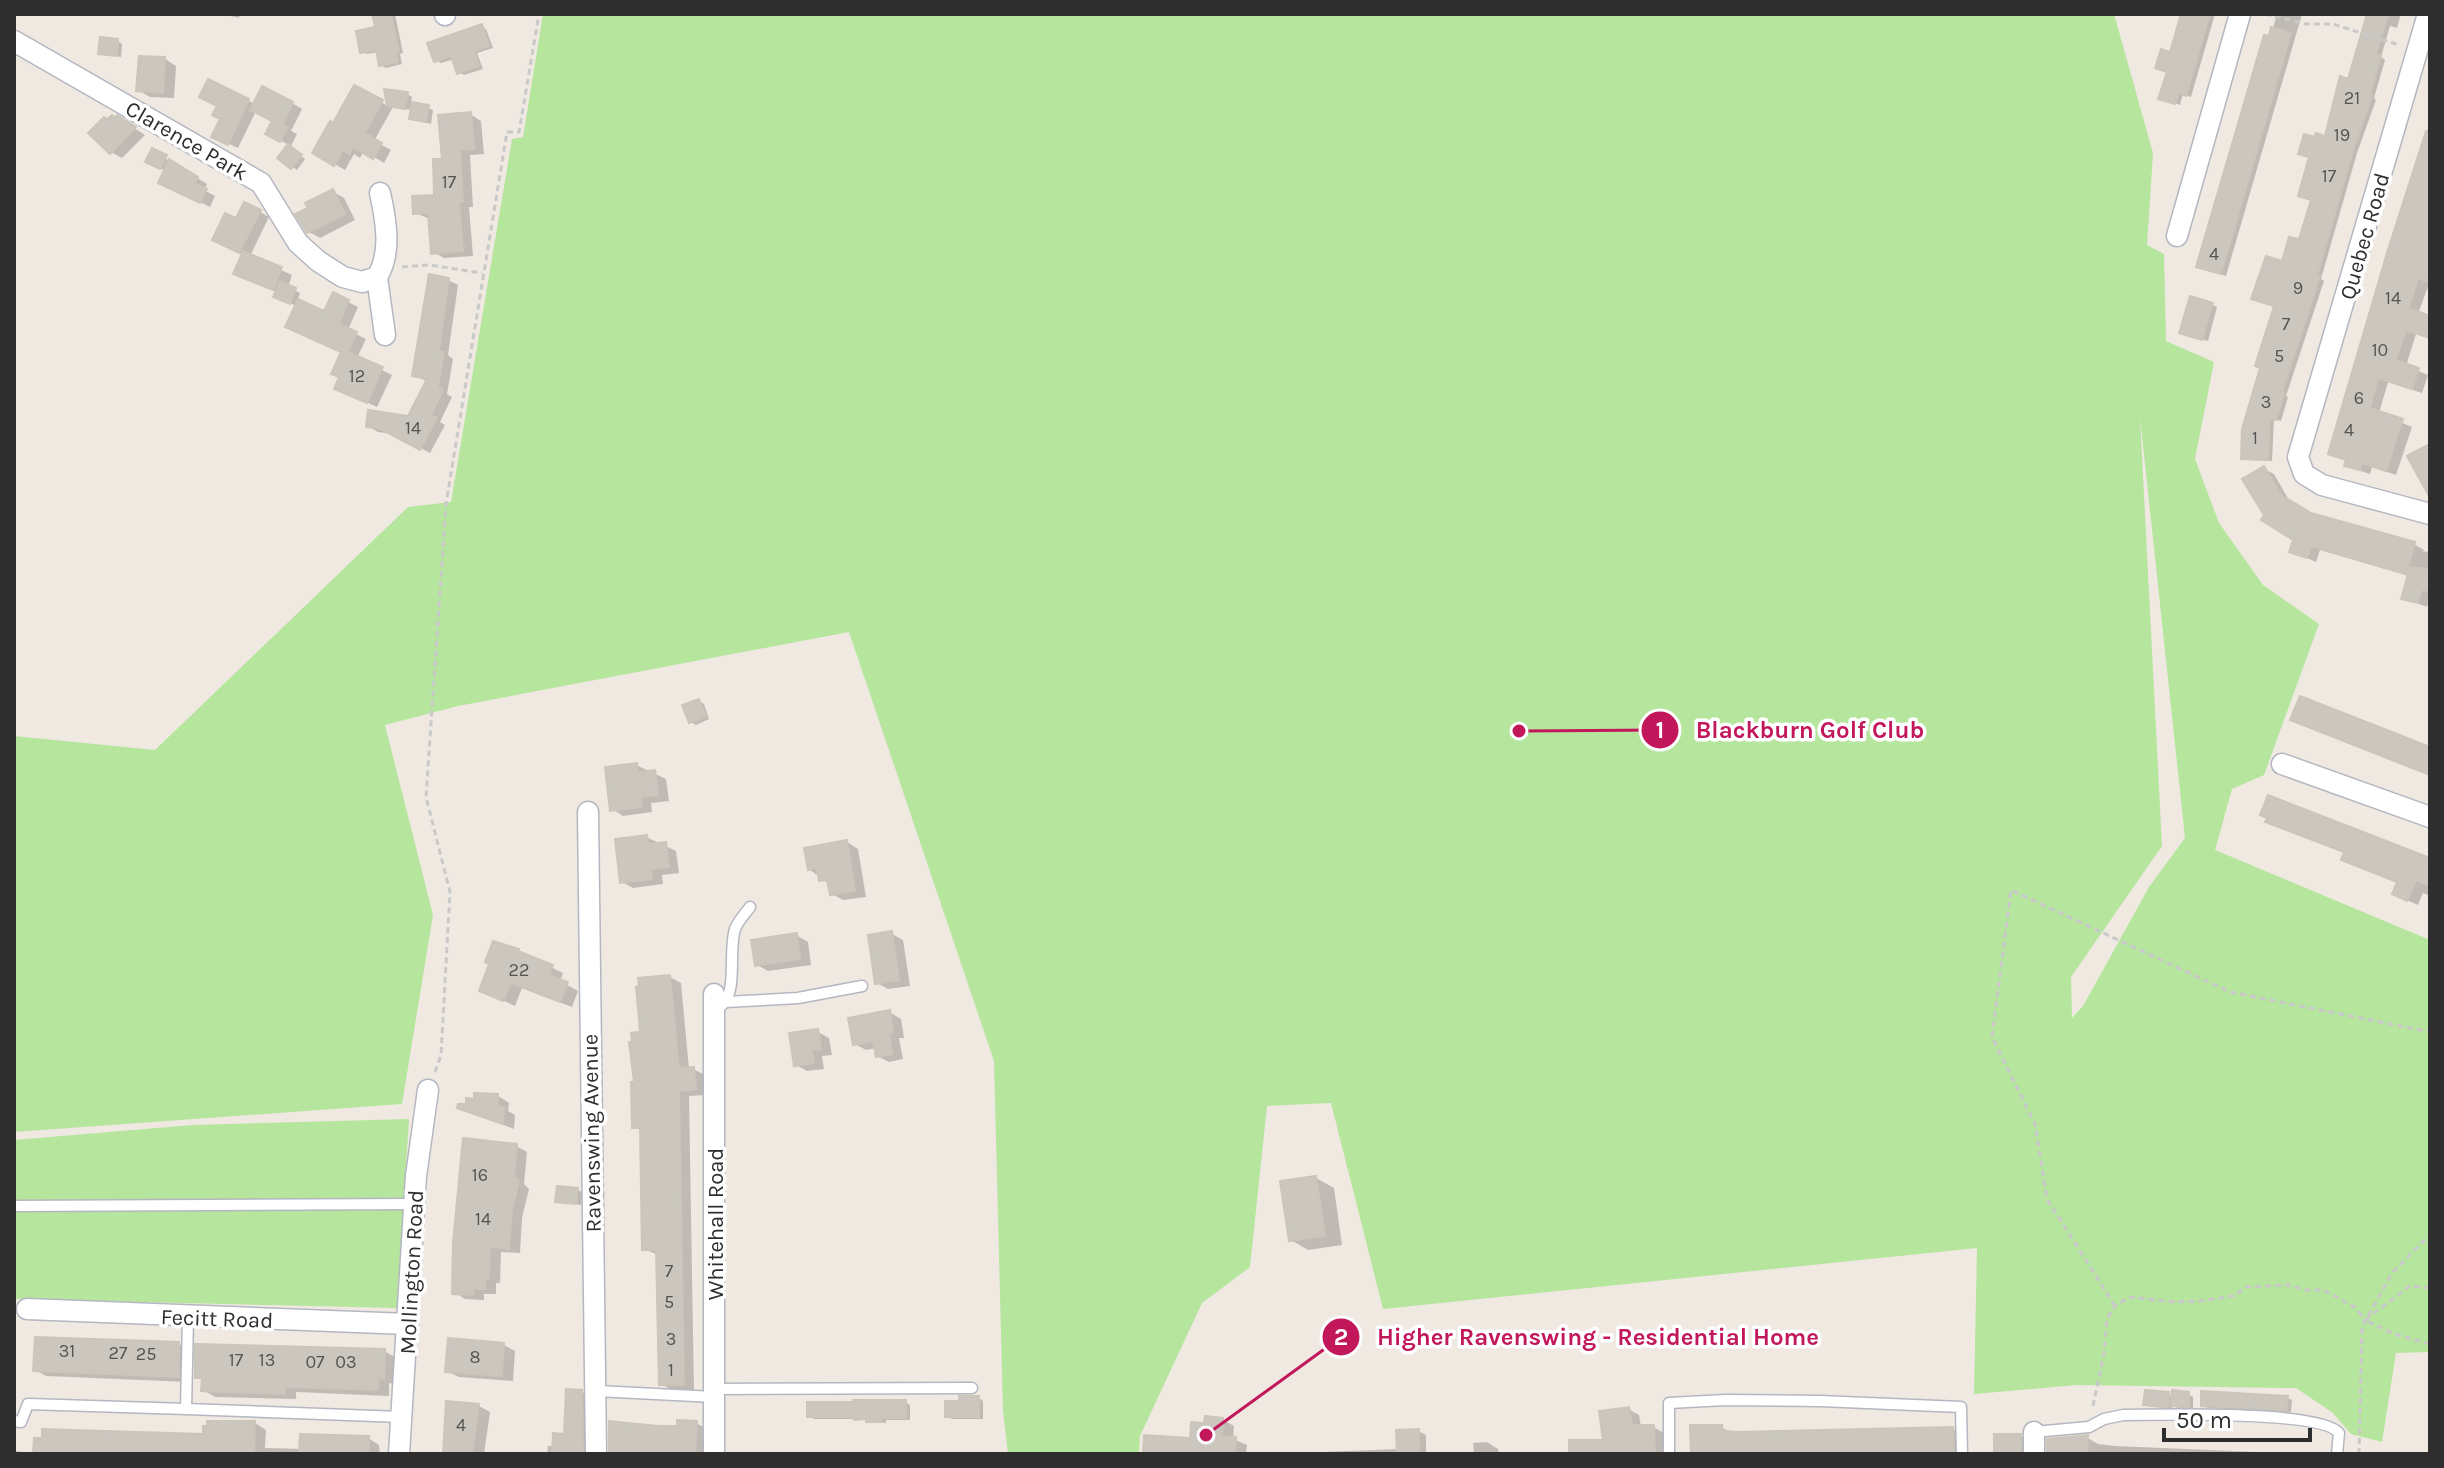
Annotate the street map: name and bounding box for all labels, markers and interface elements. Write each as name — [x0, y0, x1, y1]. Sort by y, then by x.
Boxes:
house number: 21 — [2344, 87, 2360, 109]
street label: Clarence Park — [121, 95, 252, 186]
house number: 19 — [2334, 124, 2350, 146]
house number: 17 — [2322, 165, 2337, 187]
street label: Quebec Road — [2334, 170, 2395, 303]
house number: 17 — [442, 171, 457, 193]
house number: 4 — [2209, 243, 2219, 265]
house number: 9 — [2293, 277, 2303, 299]
house number: 14 — [2385, 287, 2401, 309]
house number: 7 — [2282, 313, 2291, 335]
house number: 10 — [2372, 339, 2388, 361]
house number: 5 — [2274, 345, 2284, 367]
house number: 12 — [349, 365, 365, 387]
house number: 6 — [2354, 387, 2364, 409]
house number: 3 — [2261, 391, 2271, 413]
house number: 14 — [405, 417, 421, 439]
house number: 4 — [2344, 419, 2354, 441]
house number: 1 — [2252, 427, 2258, 449]
callout: Blackburn Golf Club — [1640, 706, 1941, 754]
text: 1 — [1656, 716, 1664, 744]
text: Blackburn Golf Club — [1696, 716, 1924, 744]
house number: 22 — [509, 959, 529, 981]
street label: Ravenswing Avenue — [577, 1033, 607, 1232]
street label: Whitehall Road — [703, 1148, 729, 1300]
house number: 16 — [472, 1164, 488, 1186]
street label: Mollington Road — [395, 1189, 429, 1355]
house number: 14 — [475, 1208, 491, 1230]
house number: 7 — [665, 1260, 674, 1282]
house number: 5 — [664, 1291, 674, 1313]
street label: Fecitt Road — [160, 1304, 274, 1334]
callout: Higher Ravenswing - Residential Home — [1321, 1313, 1835, 1361]
text: 2 — [1334, 1323, 1348, 1351]
text: Higher Ravenswing - Residential Home — [1377, 1323, 1819, 1351]
house number: 3 — [666, 1328, 676, 1350]
house number: 31 — [59, 1340, 75, 1362]
house number: 27 — [109, 1342, 128, 1364]
house number: 25 — [136, 1343, 156, 1365]
house number: 8 — [469, 1346, 481, 1368]
house number: 17 — [229, 1349, 244, 1371]
house number: 13 — [259, 1349, 275, 1371]
house number: 07 — [305, 1351, 325, 1373]
house number: 03 — [335, 1351, 357, 1373]
house number: 1 — [668, 1359, 674, 1381]
scale bar — [2164, 1392, 2310, 1442]
text: 50 m — [2176, 1406, 2232, 1434]
house number: 4 — [456, 1414, 466, 1436]

